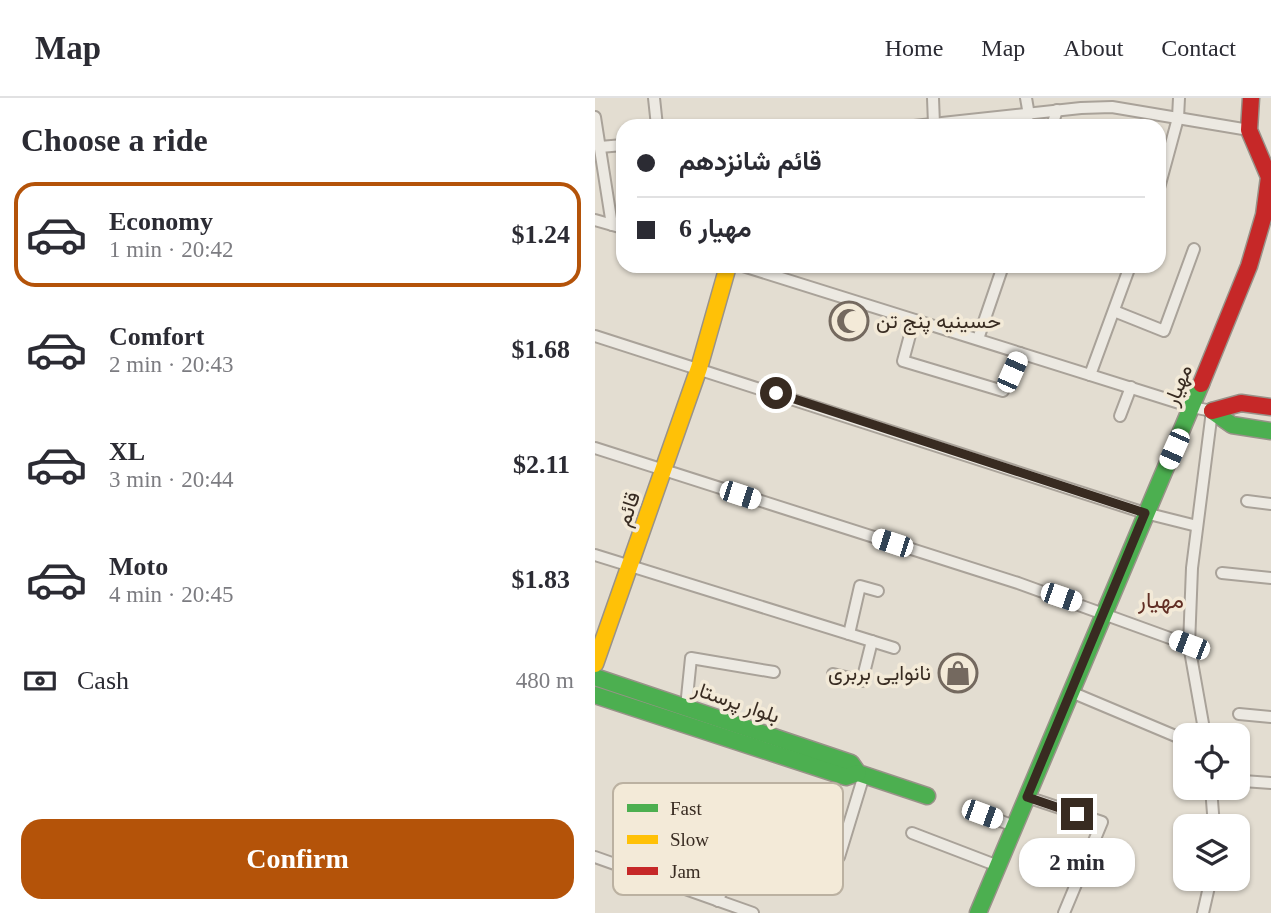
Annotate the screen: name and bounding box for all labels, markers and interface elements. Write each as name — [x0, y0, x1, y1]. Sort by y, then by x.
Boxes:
text: Map — [35, 30, 101, 66]
text: Home — [885, 35, 943, 61]
text: Map — [981, 35, 1025, 61]
text: About — [1063, 35, 1123, 61]
text: Contact — [1161, 35, 1236, 61]
text: Choose a ride — [21, 122, 208, 158]
text: قائم شانزدهم — [679, 147, 822, 176]
icon: car — [25, 203, 88, 266]
text: Economy — [109, 207, 213, 236]
text: مهیار 6 — [679, 214, 752, 243]
text: $1.24 — [512, 220, 570, 249]
text: 1 min · 20:42 — [109, 237, 234, 262]
mosque icon: حسینیه پنج تن — [828, 300, 870, 342]
place label: حسینیه پنج تن — [876, 309, 1001, 335]
icon: car — [25, 318, 88, 381]
text: Comfort — [109, 322, 204, 351]
text: $1.68 — [512, 335, 570, 364]
car — [994, 349, 1031, 395]
text: 2 min · 20:43 — [109, 352, 234, 377]
street label: مهیار — [1159, 361, 1198, 410]
route start — [760, 377, 792, 409]
car — [1156, 426, 1193, 472]
icon: car — [25, 433, 88, 496]
text: XL — [109, 437, 145, 466]
text: $2.11 — [513, 450, 570, 479]
text: 3 min · 20:44 — [109, 467, 234, 492]
car — [717, 479, 764, 511]
street label: قائم — [611, 489, 647, 530]
car — [869, 527, 916, 559]
icon: car — [25, 548, 88, 611]
text: Moto — [109, 552, 168, 581]
text: $1.83 — [512, 565, 570, 594]
car — [1038, 580, 1085, 614]
text: 4 min · 20:45 — [109, 582, 234, 607]
district label: مهیار — [1137, 588, 1184, 615]
car — [1166, 628, 1213, 662]
shop icon: نانوایی بربری — [937, 652, 979, 694]
place label: نانوایی بربری — [828, 661, 931, 686]
icon: cash — [21, 662, 59, 700]
text: Cash — [77, 666, 129, 695]
text: 480 m — [516, 668, 574, 693]
street label: بلوار پرستار — [688, 676, 783, 730]
map controls — [1173, 723, 1250, 891]
button: locate — [1173, 723, 1250, 800]
legend — [613, 783, 843, 895]
car — [959, 797, 1006, 831]
text: Fast — [670, 798, 702, 819]
route end — [1061, 798, 1093, 830]
button: layers — [1173, 814, 1250, 891]
button: Confirm — [21, 819, 574, 899]
text: Slow — [670, 829, 709, 850]
callout: 2 min — [1019, 838, 1135, 888]
text: 2 min — [1049, 850, 1105, 875]
text: Jam — [670, 861, 701, 882]

